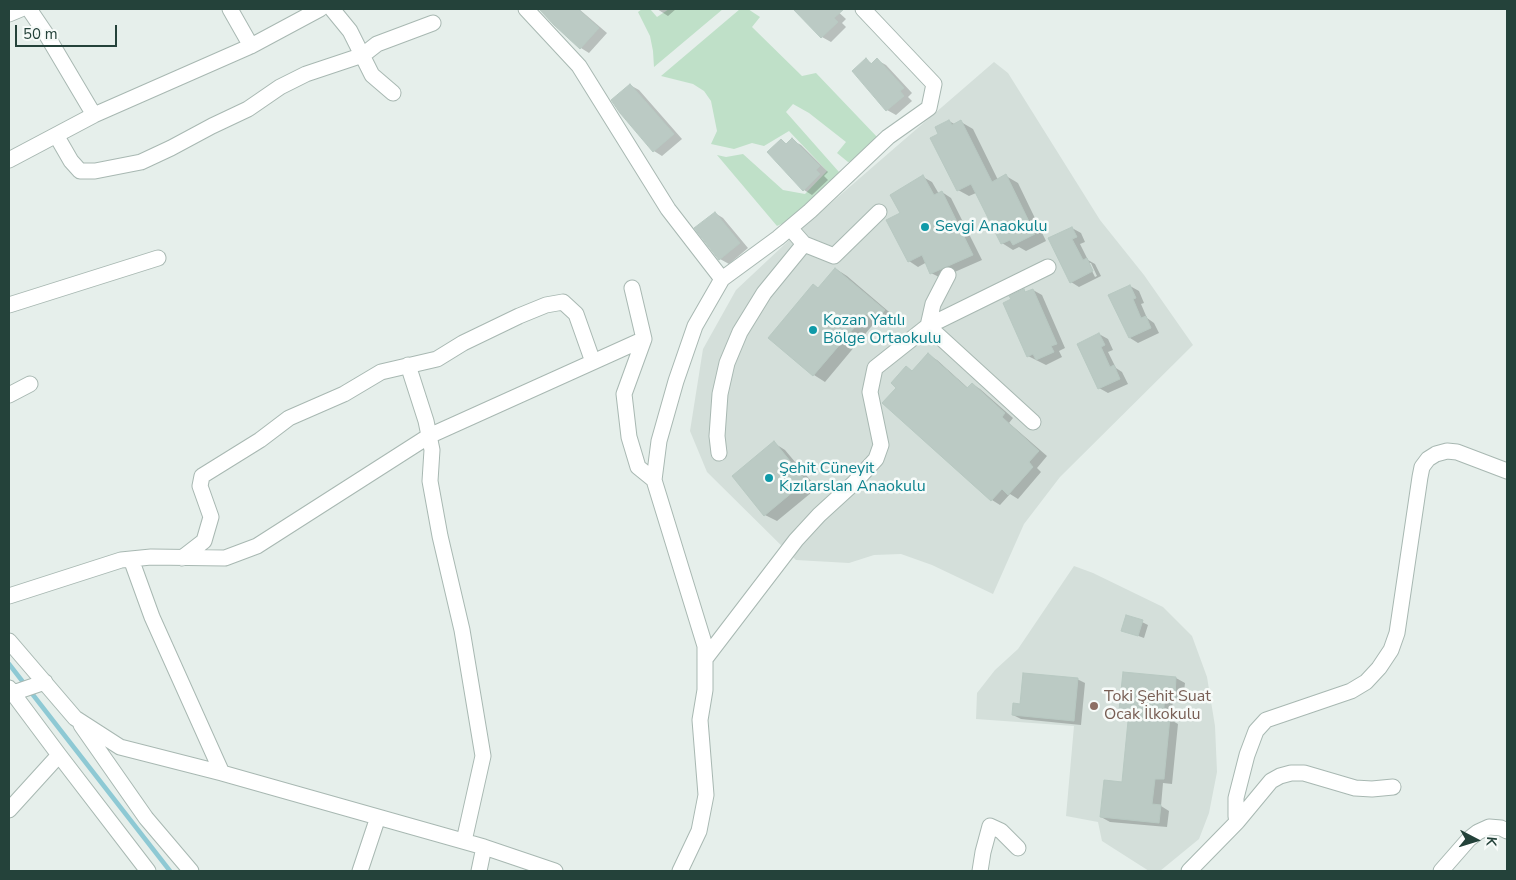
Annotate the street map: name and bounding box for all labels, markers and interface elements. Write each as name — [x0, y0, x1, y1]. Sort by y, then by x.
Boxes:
scale bar — [18, 15, 120, 47]
text: 50 m — [23, 24, 58, 44]
place label: Sevgi Anaokulu — [935, 217, 1047, 237]
marker: Sevgi Anaokulu — [919, 221, 931, 233]
place label: Kozan Yatılı Bölge Ortaokulu — [823, 311, 941, 349]
marker: Kozan Yatılı Bölge Ortaokulu — [807, 324, 819, 336]
place label: Şehit Cüneyit Kızılarslan Anaokulu — [779, 459, 926, 497]
marker: Şehit Cüneyit Kızılarslan Anaokulu — [763, 472, 775, 484]
place label: Toki Şehit Suat Ocak İlkokulu — [1104, 687, 1211, 725]
marker: Toki Şehit Suat Ocak İlkokulu — [1088, 700, 1100, 712]
north arrow — [1451, 815, 1501, 865]
text: K — [1482, 836, 1501, 847]

